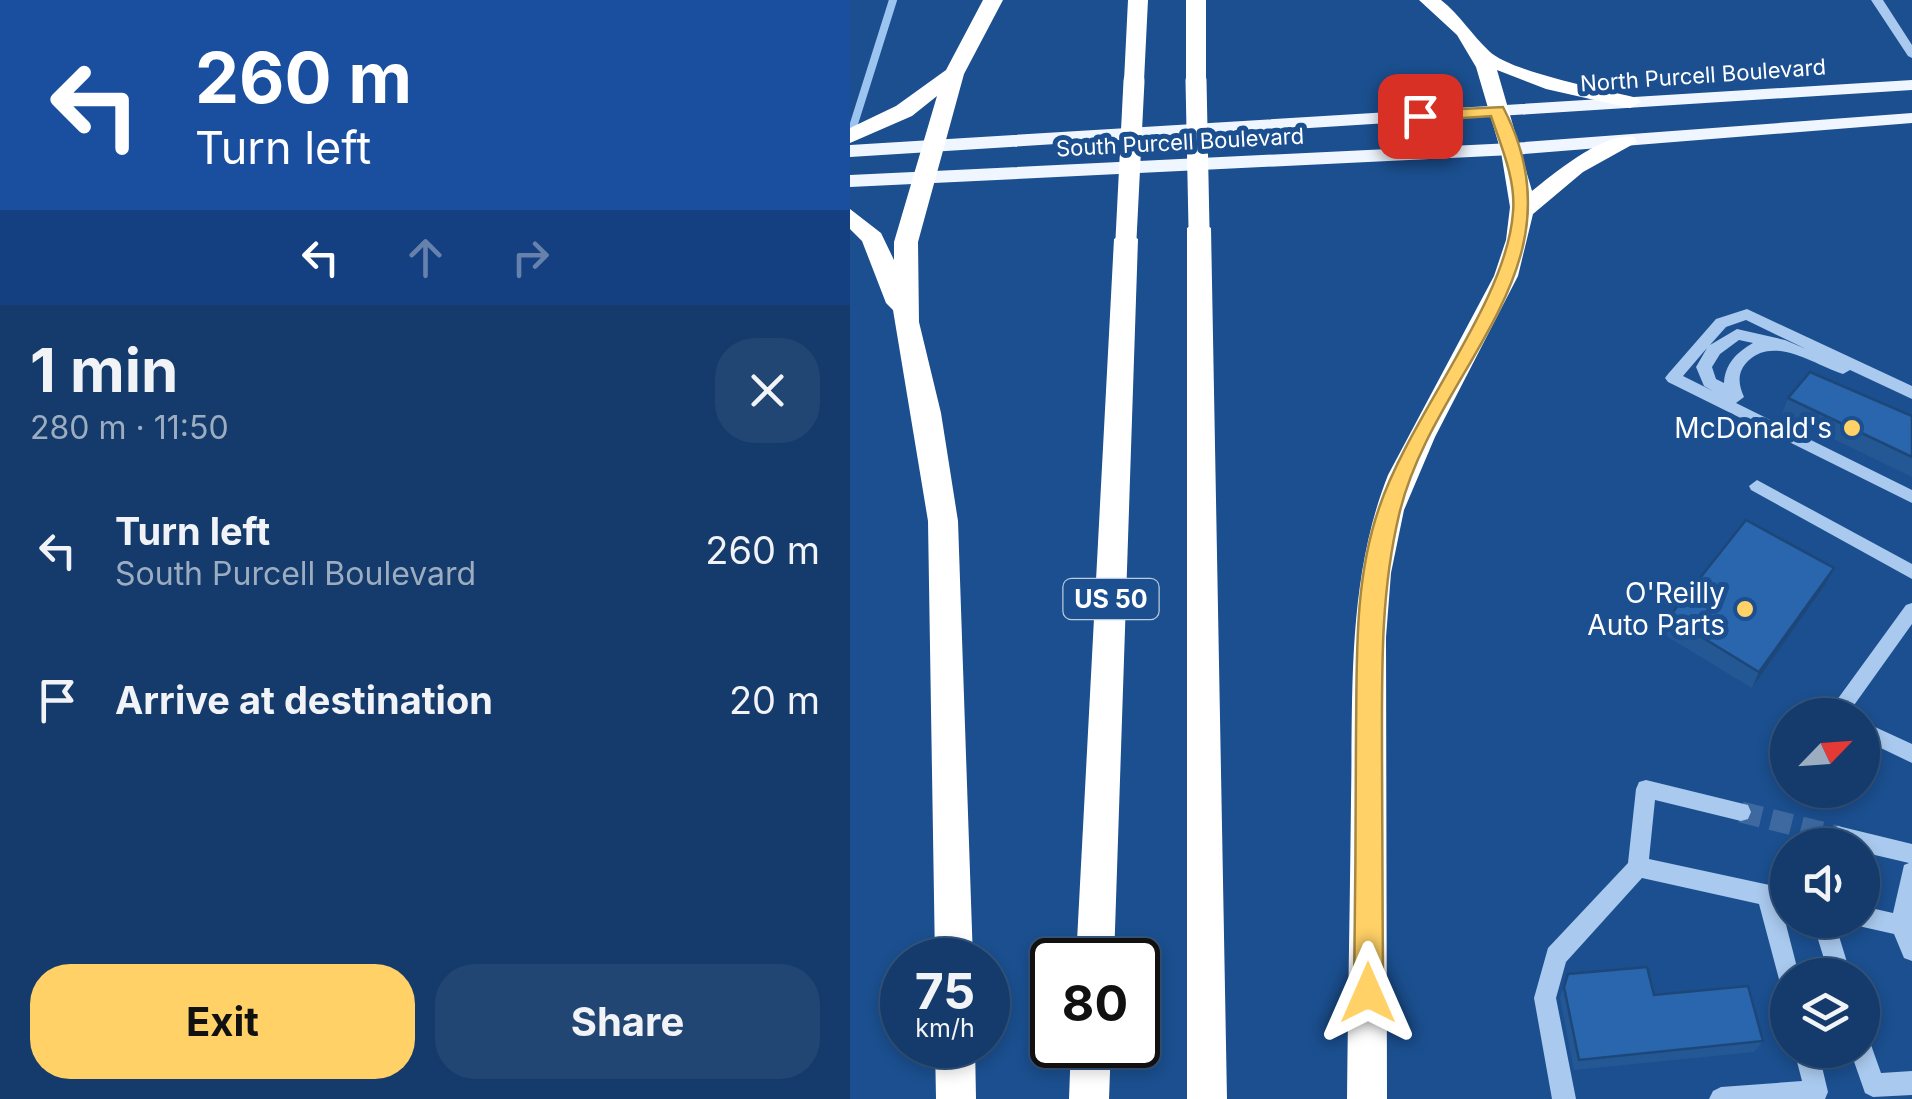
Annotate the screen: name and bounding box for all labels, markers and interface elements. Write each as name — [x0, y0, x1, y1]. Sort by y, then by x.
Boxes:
text: 260 m — [195, 35, 412, 120]
icon: left — [30, 40, 160, 170]
street label: North Purcell Boulevard — [1579, 53, 1827, 97]
pin — [1378, 74, 1463, 159]
icon: arrive — [1393, 89, 1448, 144]
text: Turn left — [195, 120, 371, 175]
street label: South Purcell Boulevard — [1055, 123, 1305, 161]
icon: left — [293, 230, 348, 285]
icon: ahead — [398, 230, 453, 285]
icon: right — [503, 230, 558, 285]
text: 1 min — [30, 334, 178, 406]
button: close — [715, 338, 820, 443]
text: 280 m · 11:50 — [30, 408, 229, 447]
place label: McDonald's — [1674, 411, 1832, 445]
marker: McDonald's — [1841, 417, 1863, 439]
text: Turn left — [115, 508, 270, 554]
icon: left — [30, 523, 85, 578]
text: 260 m — [705, 527, 820, 573]
text: South Purcell Boulevard — [115, 554, 476, 593]
place label: O'Reilly Auto Parts — [1587, 576, 1725, 642]
road number: US 50 — [1064, 579, 1158, 619]
marker: O'Reilly Auto Parts — [1734, 598, 1756, 620]
icon: arrive — [30, 673, 85, 728]
text: Arrive at destination — [115, 677, 493, 723]
text: 20 m — [729, 677, 820, 723]
north arrow — [1770, 698, 1880, 808]
map controls — [1770, 698, 1880, 1068]
button: sound — [1770, 828, 1880, 938]
speed limit sign: 80 — [1030, 938, 1160, 1068]
position arrow — [1316, 941, 1420, 1045]
button: layers — [1770, 958, 1880, 1068]
text: 75 — [915, 961, 975, 1021]
button: Exit — [30, 964, 415, 1079]
button: Share — [435, 964, 820, 1079]
text: km/h — [915, 1013, 975, 1043]

